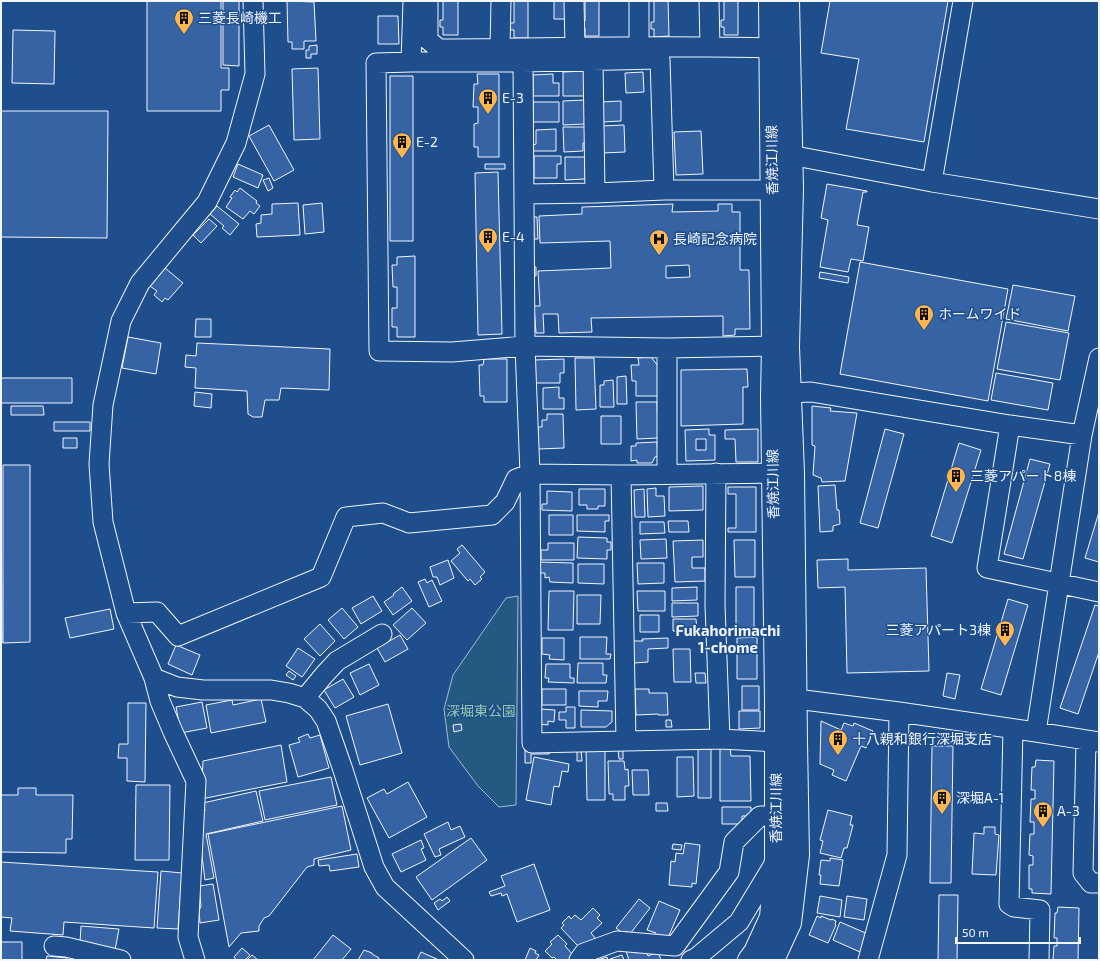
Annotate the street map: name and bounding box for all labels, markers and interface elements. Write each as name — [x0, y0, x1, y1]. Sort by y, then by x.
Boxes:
building icon: 三菱長崎機工 — [173, 7, 195, 35]
place label: 三菱長崎機工 — [198, 9, 282, 26]
building icon: E-3 — [477, 87, 499, 115]
place label: E-3 — [502, 89, 524, 106]
street label: 香焼江川線 — [762, 125, 781, 195]
building icon: E-2 — [391, 131, 413, 159]
place label: E-2 — [416, 133, 438, 150]
building icon: E-4 — [477, 226, 499, 254]
place label: E-4 — [502, 228, 525, 245]
hospital icon: 長崎記念病院 — [648, 228, 670, 256]
place label: 長崎記念病院 — [673, 230, 757, 247]
building icon: ホームワイド — [913, 303, 935, 331]
place label: ホームワイド — [938, 305, 1022, 322]
street label: 香焼江川線 — [763, 449, 782, 519]
building icon: 三菱アパート8棟 — [945, 465, 967, 493]
place label: 三菱アパート8棟 — [970, 467, 1076, 484]
building icon: 三菱アパート3棟 — [994, 619, 1016, 647]
district label: Fukahorimachi 1-chome — [676, 621, 780, 656]
place label: 三菱アパート3棟 — [885, 621, 991, 638]
park label: 深堀東公園 — [446, 702, 516, 719]
building icon: 十八親和銀行深堀支店 — [827, 728, 849, 756]
place label: 十八親和銀行深堀支店 — [852, 730, 992, 747]
street label: 香焼江川線 — [767, 773, 784, 843]
building icon: 深堀A-1 — [931, 787, 953, 815]
place label: 深堀A-1 — [956, 789, 1004, 806]
building icon: A-3 — [1032, 800, 1054, 828]
place label: A-3 — [1057, 802, 1080, 819]
scale bar — [956, 919, 1080, 945]
text: 50 m — [962, 925, 989, 939]

